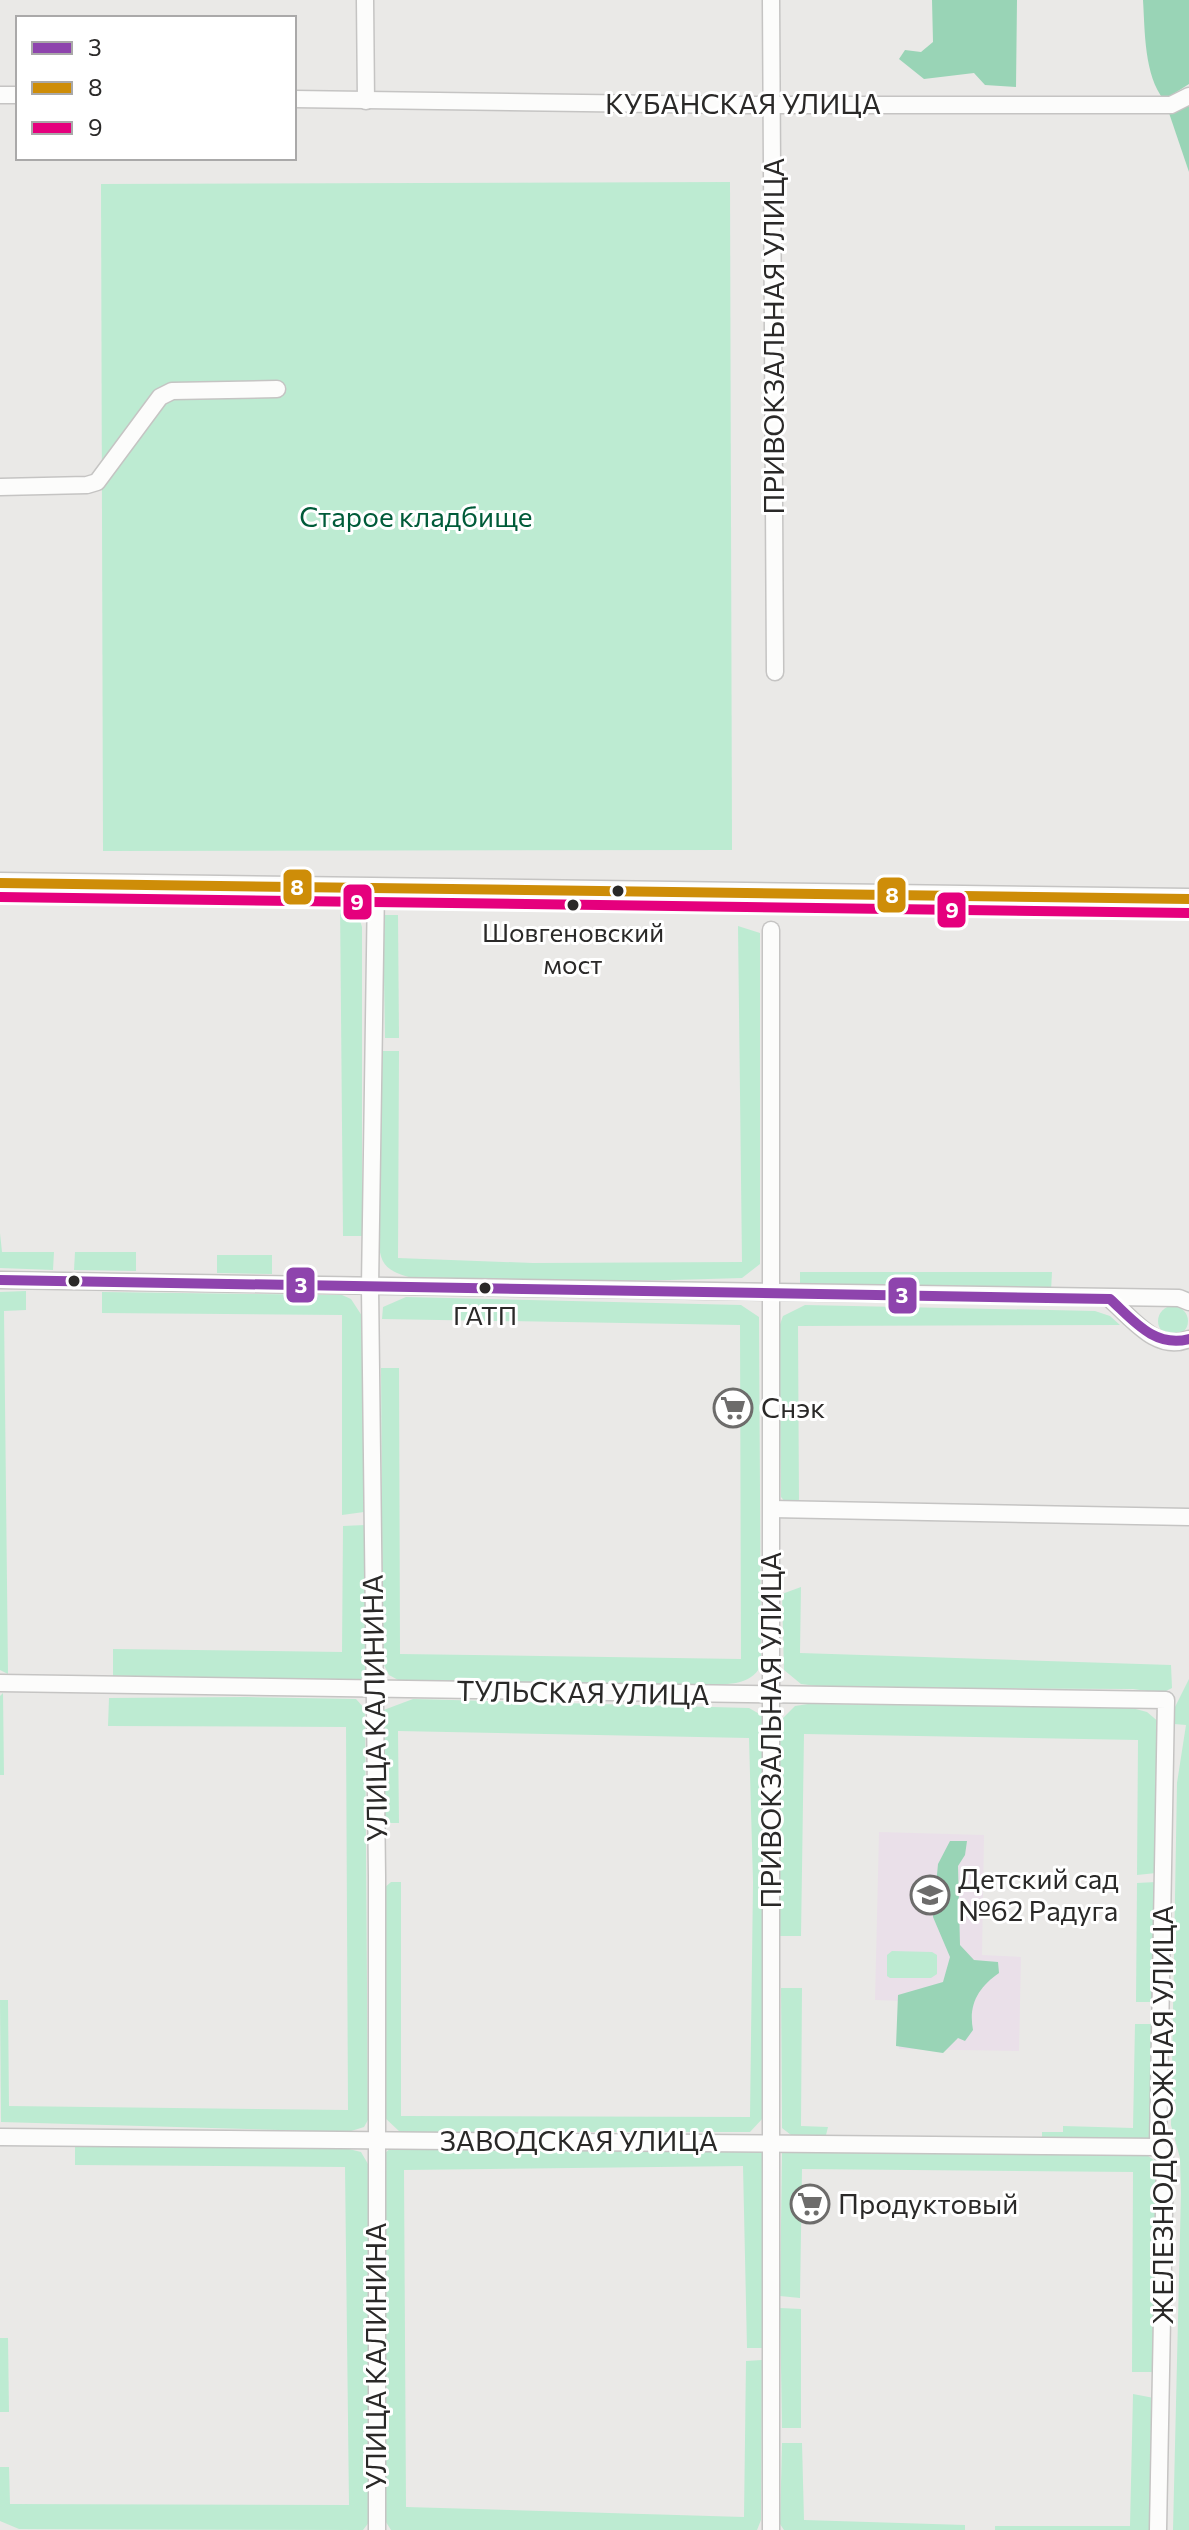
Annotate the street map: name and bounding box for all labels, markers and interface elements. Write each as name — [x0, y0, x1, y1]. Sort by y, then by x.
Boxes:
legend — [16, 16, 296, 160]
text: 3 — [88, 32, 102, 61]
text: 8 — [88, 72, 103, 101]
street label: КУБАНСКАЯ УЛИЦА — [605, 86, 881, 120]
text: 9 — [88, 112, 103, 141]
street label: ПРИВОКЗАЛЬНАЯ УЛИЦА — [756, 158, 790, 514]
park label: Старое кладбище — [299, 499, 533, 533]
line badge: 8 — [282, 868, 313, 906]
text: 8 — [290, 873, 304, 900]
line badge: 8 — [876, 876, 907, 914]
text: 8 — [885, 881, 899, 908]
line badge: 9 — [342, 883, 373, 921]
unlabelled marker — [610, 883, 626, 899]
text: 9 — [350, 888, 364, 915]
line badge: 9 — [936, 891, 967, 929]
text: 9 — [945, 896, 959, 923]
marker: Шовгеновский мост — [565, 897, 581, 913]
place label: Шовгеновский мост — [482, 916, 664, 979]
line badge: 3 — [285, 1266, 316, 1304]
text: 3 — [295, 1271, 307, 1298]
unlabelled marker — [66, 1273, 82, 1289]
line badge: 3 — [887, 1276, 918, 1315]
marker: ГАТП — [477, 1280, 493, 1296]
text: 3 — [896, 1281, 908, 1308]
place label: ГАТП — [453, 1299, 517, 1330]
supermarket icon: Снэк — [712, 1387, 754, 1429]
place label: Снэк — [761, 1390, 825, 1424]
street label: ПРИВОКЗАЛЬНАЯ УЛИЦА — [753, 1552, 787, 1908]
street label: УЛИЦА КАЛИНИНА — [355, 1574, 393, 1842]
street label: ТУЛЬСКАЯ УЛИЦА — [456, 1673, 710, 1711]
place label: Детский сад №62 Радуга — [958, 1861, 1119, 1927]
school or university icon: Детский сад №62 Радуга — [909, 1874, 951, 1916]
street label: ЖЕЛЕЗНОДОРОЖНАЯ УЛИЦА — [1145, 1905, 1179, 2325]
street label: ЗАВОДСКАЯ УЛИЦА — [440, 2123, 718, 2157]
supermarket icon: Продуктовый — [789, 2183, 831, 2225]
place label: Продуктовый — [838, 2186, 1018, 2220]
street label: УЛИЦА КАЛИНИНА — [358, 2222, 392, 2490]

